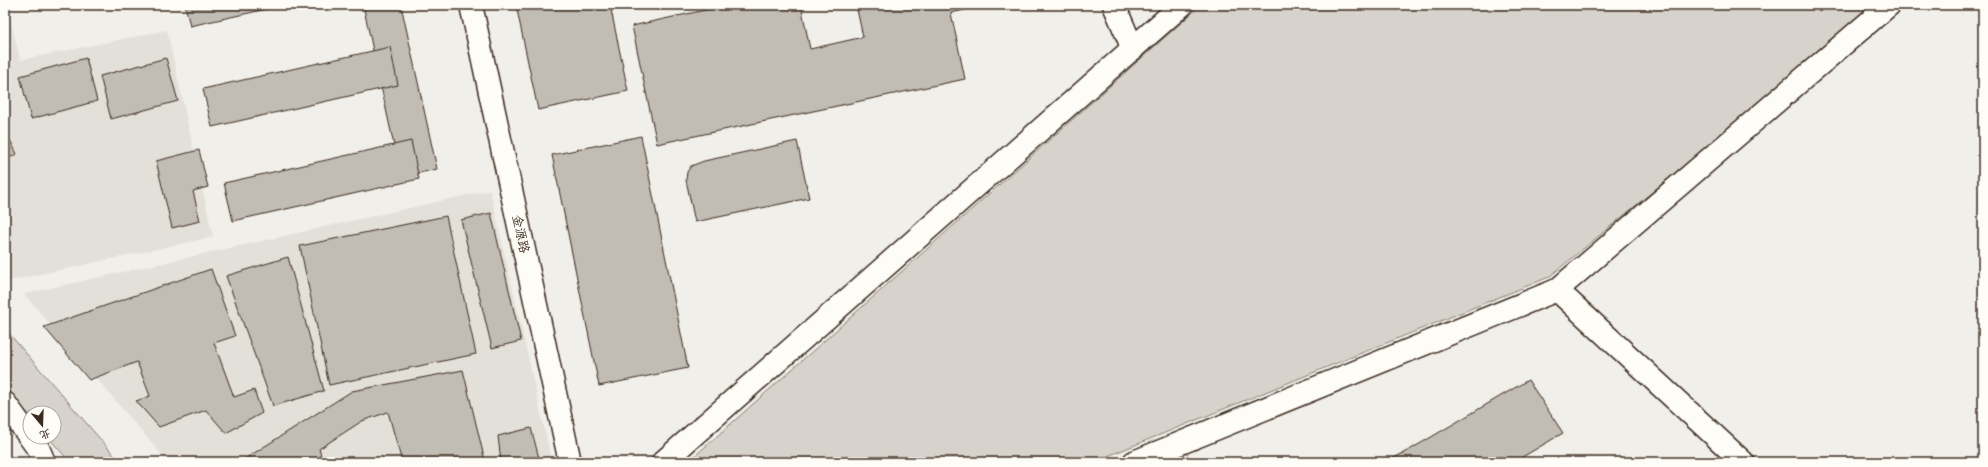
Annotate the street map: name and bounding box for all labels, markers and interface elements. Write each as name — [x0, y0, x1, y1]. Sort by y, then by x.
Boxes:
street label: 金源路 — [506, 213, 536, 255]
north arrow — [22, 405, 62, 445]
text: 北 — [37, 423, 53, 445]

